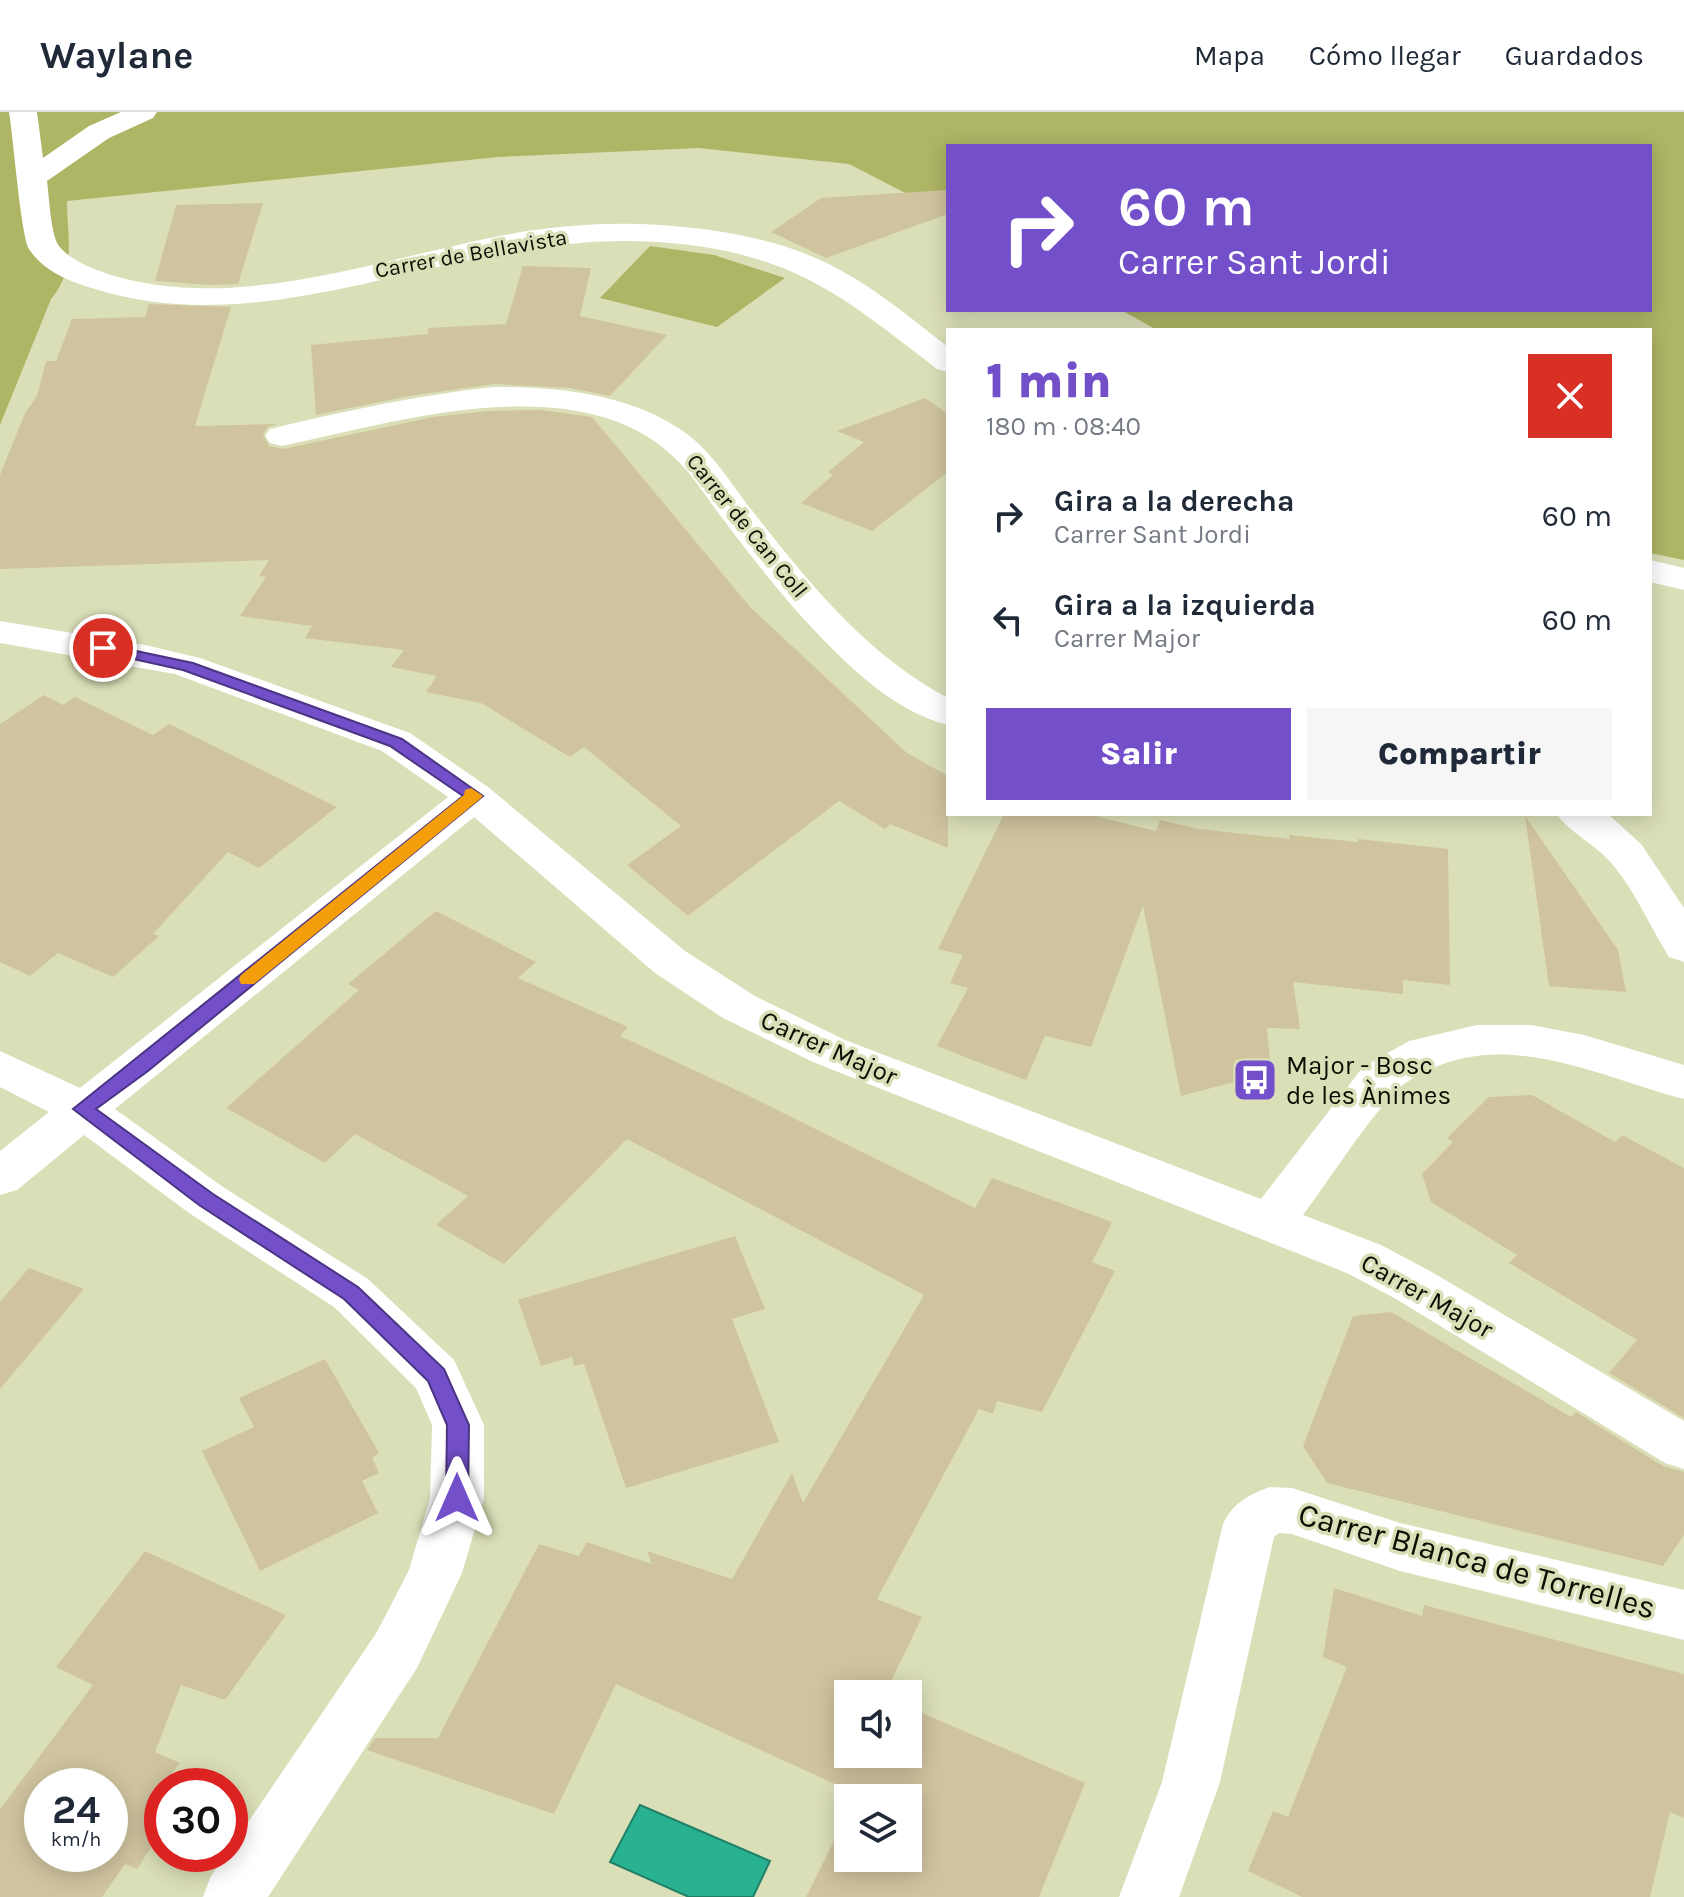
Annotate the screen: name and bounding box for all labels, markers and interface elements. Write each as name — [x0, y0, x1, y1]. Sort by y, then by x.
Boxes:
text: Waylane — [40, 33, 193, 78]
text: Mapa — [1194, 39, 1265, 72]
text: Cómo llegar — [1309, 39, 1461, 72]
text: Guardados — [1505, 39, 1644, 72]
text: 60 m — [1118, 174, 1255, 239]
icon: right — [986, 176, 1090, 280]
street label: Carrer de Bellavista — [373, 224, 569, 284]
text: Carrer Sant Jordi — [1118, 241, 1391, 283]
text: 1 min — [986, 353, 1112, 409]
button: close — [1528, 354, 1612, 438]
text: 180 m · 08:40 — [986, 411, 1141, 442]
street label: Carrer de Can Coll — [681, 449, 813, 603]
text: Gira a la derecha — [1054, 483, 1295, 519]
icon: right — [986, 494, 1030, 538]
text: 60 m — [1542, 498, 1612, 534]
text: Carrer Sant Jordi — [1054, 519, 1251, 550]
text: Gira a la izquierda — [1054, 587, 1316, 623]
icon: left — [986, 598, 1030, 642]
text: 60 m — [1542, 602, 1612, 638]
pin — [69, 614, 137, 682]
text: Carrer Major — [1054, 623, 1200, 654]
icon: arrive — [81, 626, 125, 670]
button: Salir — [986, 708, 1291, 800]
button: Compartir — [1307, 708, 1612, 800]
street label: Carrer Major — [756, 1004, 903, 1092]
place label: Major - Bosc de les Ànimes — [1286, 1050, 1451, 1111]
bus stop icon: Major - Bosc de les Ànimes — [1231, 1056, 1279, 1104]
street label: Carrer Major — [1356, 1247, 1499, 1345]
position arrow — [415, 1456, 499, 1540]
street label: Carrer Blanca de Torrelles — [1294, 1495, 1660, 1627]
map controls — [834, 1680, 922, 1872]
button: sound — [834, 1680, 922, 1768]
speed limit sign: 30 — [144, 1768, 248, 1872]
button: layers — [834, 1784, 922, 1872]
text: 24 — [52, 1786, 100, 1833]
text: km/h — [51, 1828, 101, 1851]

